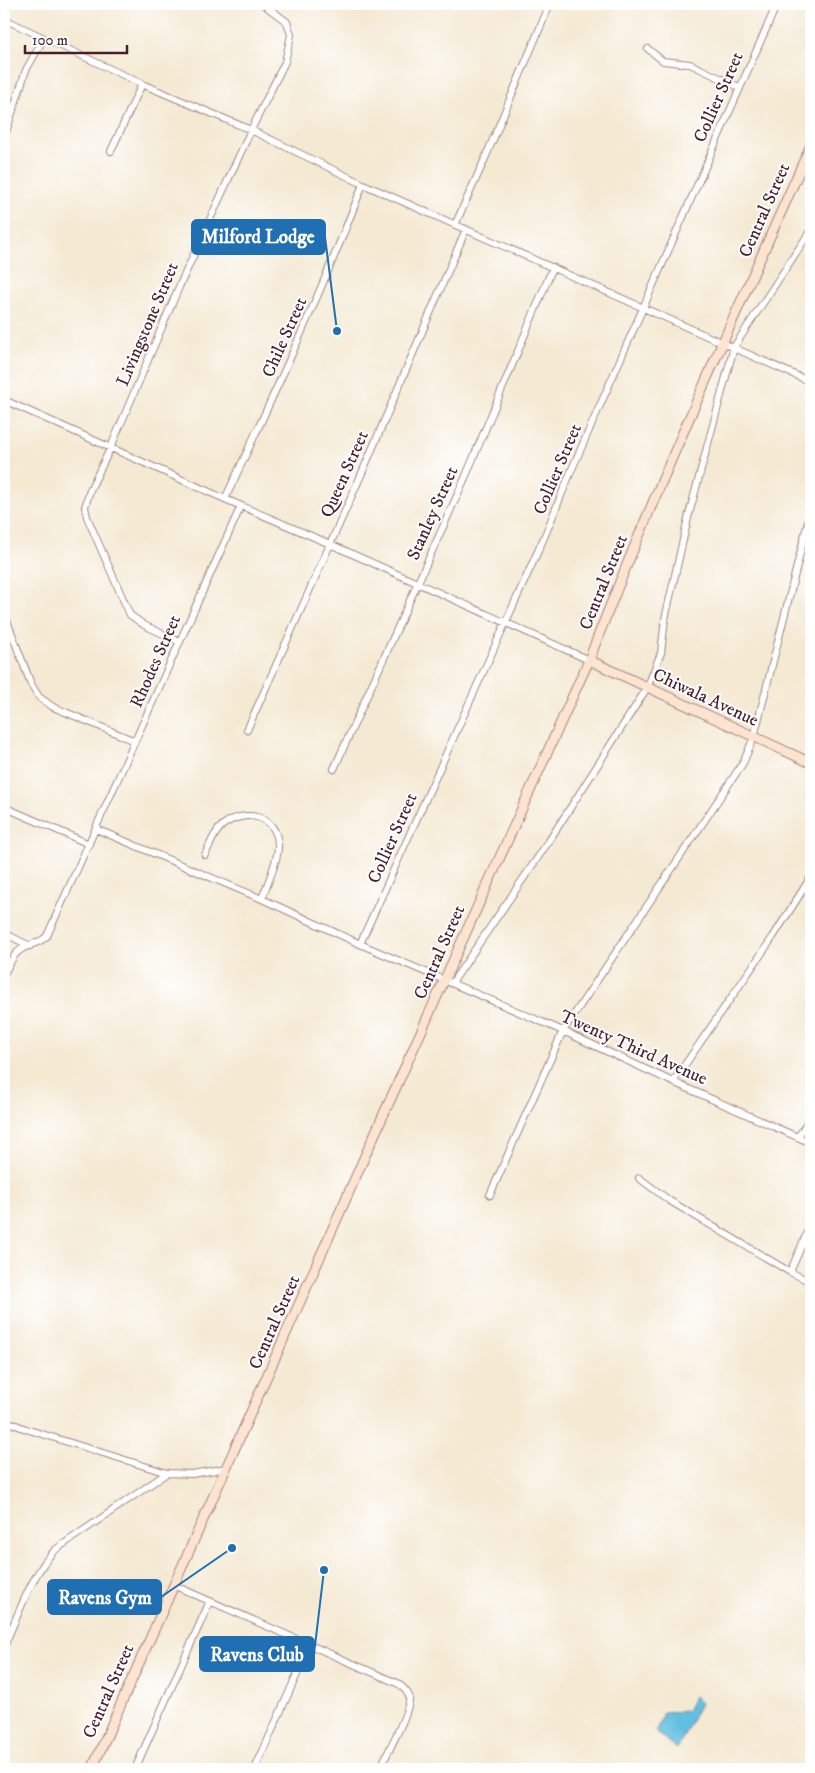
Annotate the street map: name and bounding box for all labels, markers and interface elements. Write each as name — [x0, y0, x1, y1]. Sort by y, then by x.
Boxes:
scale bar — [25, 22, 128, 54]
text: 100 m — [32, 31, 68, 50]
street label: Collier Street — [689, 49, 749, 146]
street label: Central Street — [734, 160, 796, 261]
callout: Milford Lodge — [192, 220, 325, 254]
text: Milford Lodge — [201, 226, 315, 249]
street label: Livingstone Street — [112, 259, 184, 389]
street label: Chile Street — [258, 294, 312, 381]
street label: Collier Street — [529, 420, 587, 518]
street label: Queen Street — [316, 427, 374, 521]
street label: Stanley Street — [403, 463, 463, 564]
street label: Central Street — [575, 531, 633, 633]
street label: Rhodes Street — [126, 612, 186, 711]
street label: Chiwala Avenue — [649, 664, 762, 732]
street label: Collier Street — [363, 790, 423, 887]
street label: Central Street — [409, 902, 471, 1003]
street label: Twenty Third Avenue — [557, 1006, 711, 1090]
street label: Central Street — [244, 1272, 306, 1373]
callout: Ravens Gym — [48, 1580, 161, 1614]
text: Ravens Gym — [58, 1587, 153, 1610]
callout: Ravens Club — [200, 1637, 314, 1671]
street label: Central Street — [78, 1641, 140, 1742]
text: Ravens Club — [210, 1644, 304, 1667]

